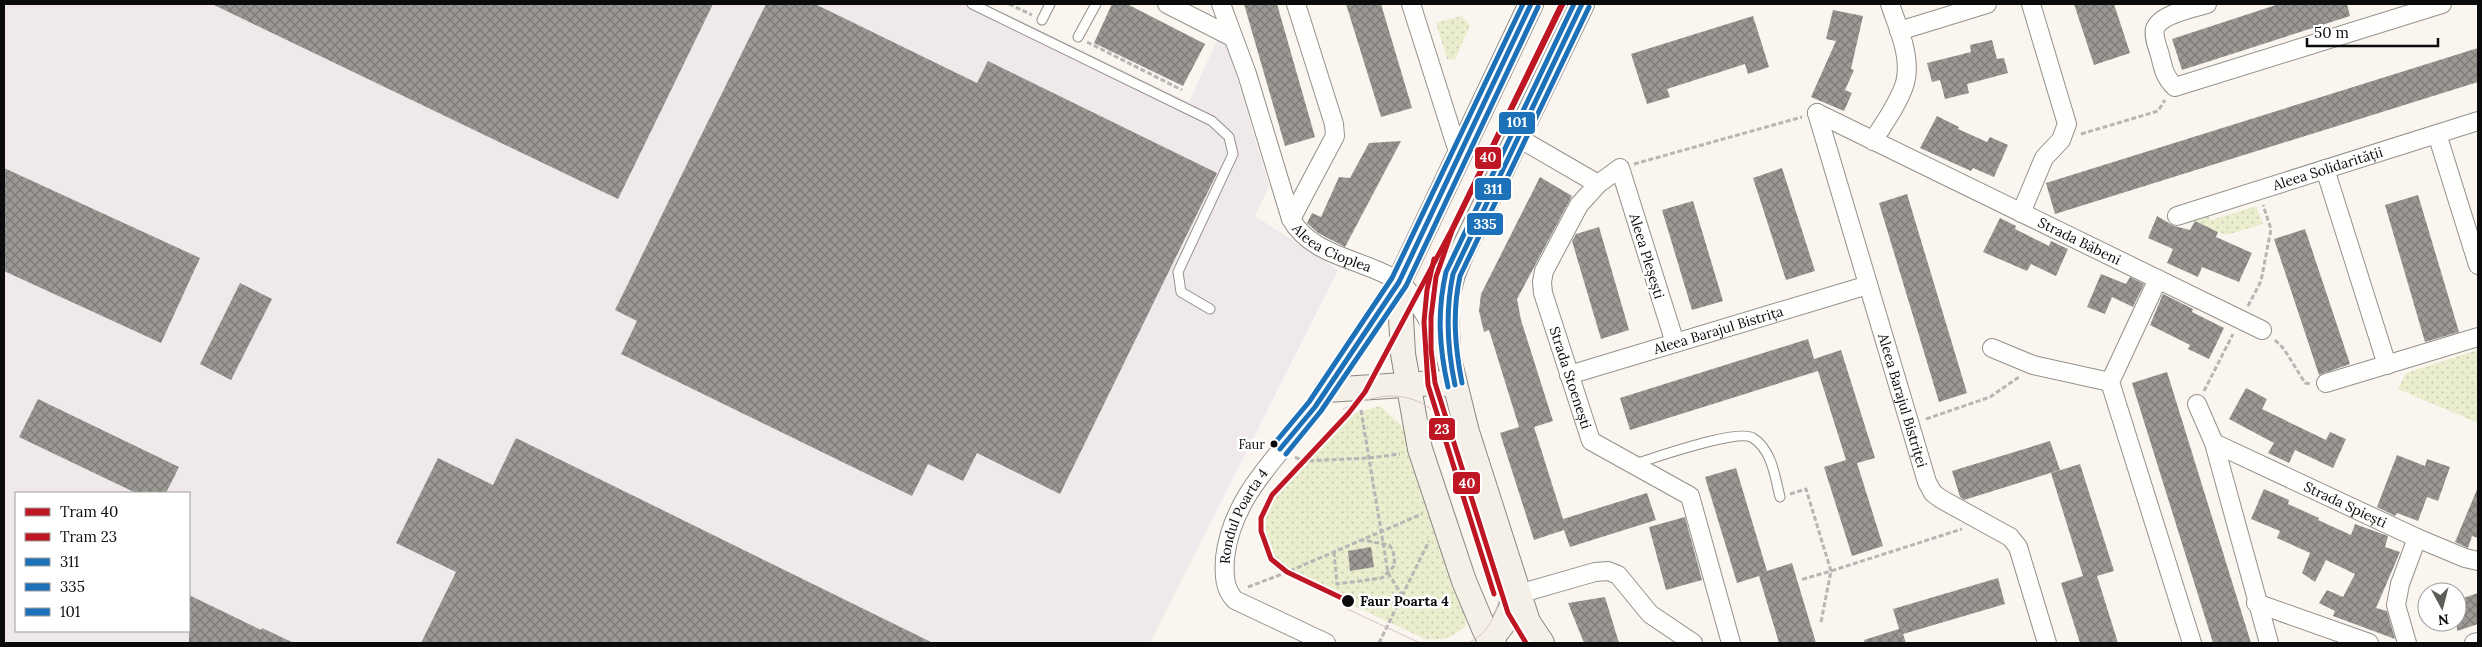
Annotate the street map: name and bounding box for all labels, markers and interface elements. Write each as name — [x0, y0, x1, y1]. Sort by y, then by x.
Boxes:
scale bar — [2307, 15, 2438, 47]
text: 50 m — [2314, 23, 2349, 42]
line badge: 101 — [1498, 111, 1536, 135]
text: 101 — [1507, 113, 1527, 131]
street label: Aleea Solidarității — [2270, 143, 2385, 195]
line badge: 40 — [1474, 146, 1502, 170]
text: 40 — [1480, 148, 1496, 166]
line badge: 311 — [1474, 177, 1512, 201]
text: 311 — [1483, 180, 1503, 198]
street label: Aleea Pleșești — [1625, 210, 1669, 301]
line badge: 335 — [1466, 212, 1504, 236]
street label: Strada Băbeni — [2035, 213, 2124, 269]
text: 335 — [1473, 215, 1497, 233]
street label: Aleea Cioplea — [1288, 219, 1374, 276]
street label: Aleea Barajul Bistrița — [1650, 302, 1785, 358]
street label: Strada Stoenești — [1545, 324, 1596, 431]
street label: Aleea Barajul Bistriței — [1874, 330, 1931, 470]
line badge: 23 — [1428, 417, 1456, 441]
text: 23 — [1434, 420, 1450, 438]
place label: Faur — [1238, 436, 1265, 453]
marker: Faur — [1269, 439, 1279, 449]
street label: Rondul Poarta 4 — [1216, 465, 1272, 565]
line badge: 40 — [1452, 471, 1481, 495]
text: 40 — [1459, 474, 1475, 492]
street label: Strada Spiești — [2301, 477, 2390, 532]
legend — [15, 492, 190, 632]
text: Tram 40 — [60, 502, 118, 521]
text: Tram 23 — [60, 527, 117, 546]
text: 311 — [60, 552, 79, 571]
text: 335 — [60, 577, 85, 596]
north arrow — [2417, 582, 2467, 632]
place label: Faur Poarta 4 — [1360, 592, 1449, 610]
marker: Faur Poarta 4 — [1340, 593, 1356, 609]
text: 101 — [60, 602, 80, 621]
text: N — [2437, 610, 2450, 630]

